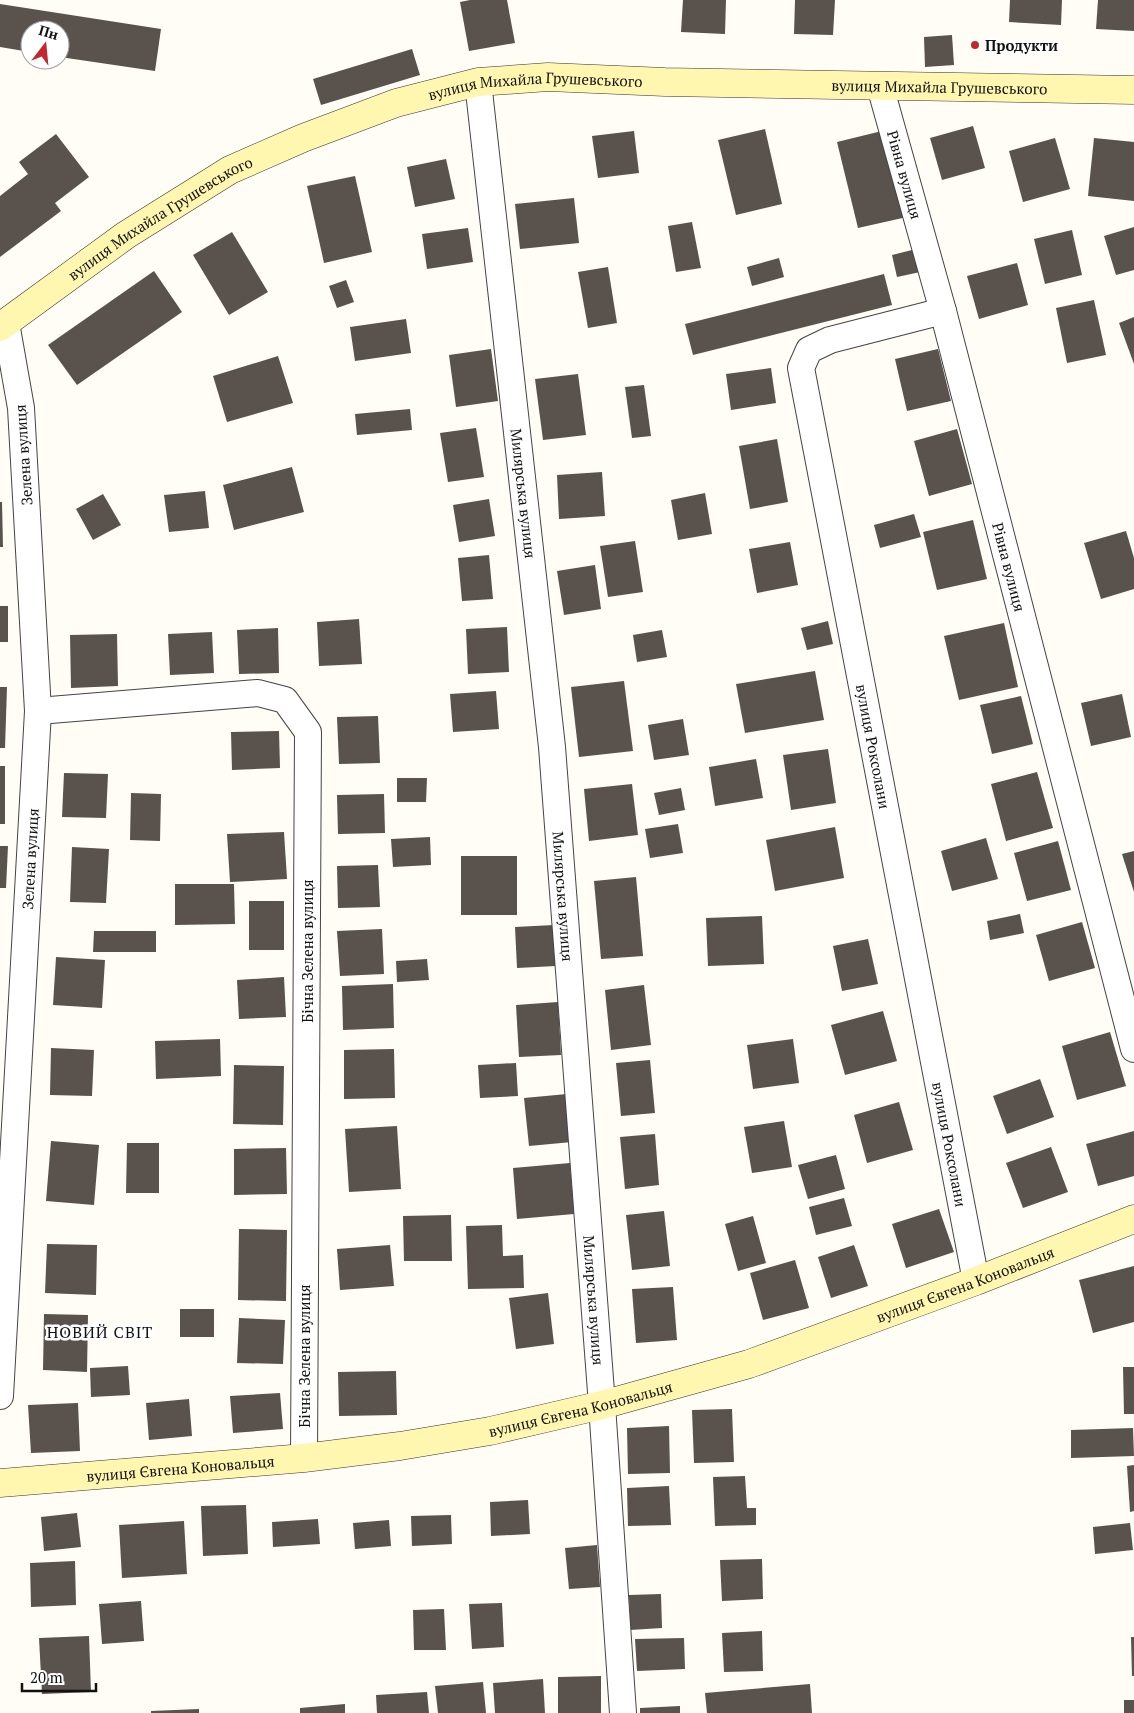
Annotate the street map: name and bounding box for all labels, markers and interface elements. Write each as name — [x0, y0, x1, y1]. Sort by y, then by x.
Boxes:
north arrow — [20, 20, 70, 70]
text: Пн — [37, 20, 61, 44]
place label: Продукти — [985, 35, 1058, 55]
marker: Продукти — [969, 39, 981, 51]
street label: вулиця Михайла Грушевського — [426, 67, 643, 104]
street label: вулиця Михайла Грушевського — [831, 75, 1048, 99]
street label: Рівна вулиця — [883, 128, 927, 221]
street label: вулиця Михайла Грушевського — [63, 151, 255, 284]
street label: Зелена вулиця — [9, 404, 37, 506]
street label: Милярська вулиця — [507, 428, 541, 559]
street label: Рівна вулиця — [988, 520, 1030, 614]
street label: вулиця Роксолани — [852, 682, 895, 811]
street label: Зелена вулиця — [17, 808, 43, 910]
street label: Милярська вулиця — [548, 831, 578, 962]
street label: Бічна Зелена вулиця — [297, 879, 317, 1023]
street label: вулиця Роксолани — [928, 1080, 972, 1208]
street label: Милярська вулиця — [579, 1234, 609, 1366]
street label: вулиця Євгена Коновальця — [873, 1241, 1057, 1327]
street label: Бічна Зелена вулиця — [294, 1284, 314, 1428]
district label: НОВИЙ СВІТ — [47, 1321, 153, 1343]
street label: вулиця Євгена Коновальця — [486, 1376, 674, 1441]
street label: вулиця Євгена Коновальця — [86, 1450, 275, 1486]
scale bar — [22, 1660, 96, 1692]
text: 20 m — [30, 1667, 63, 1687]

